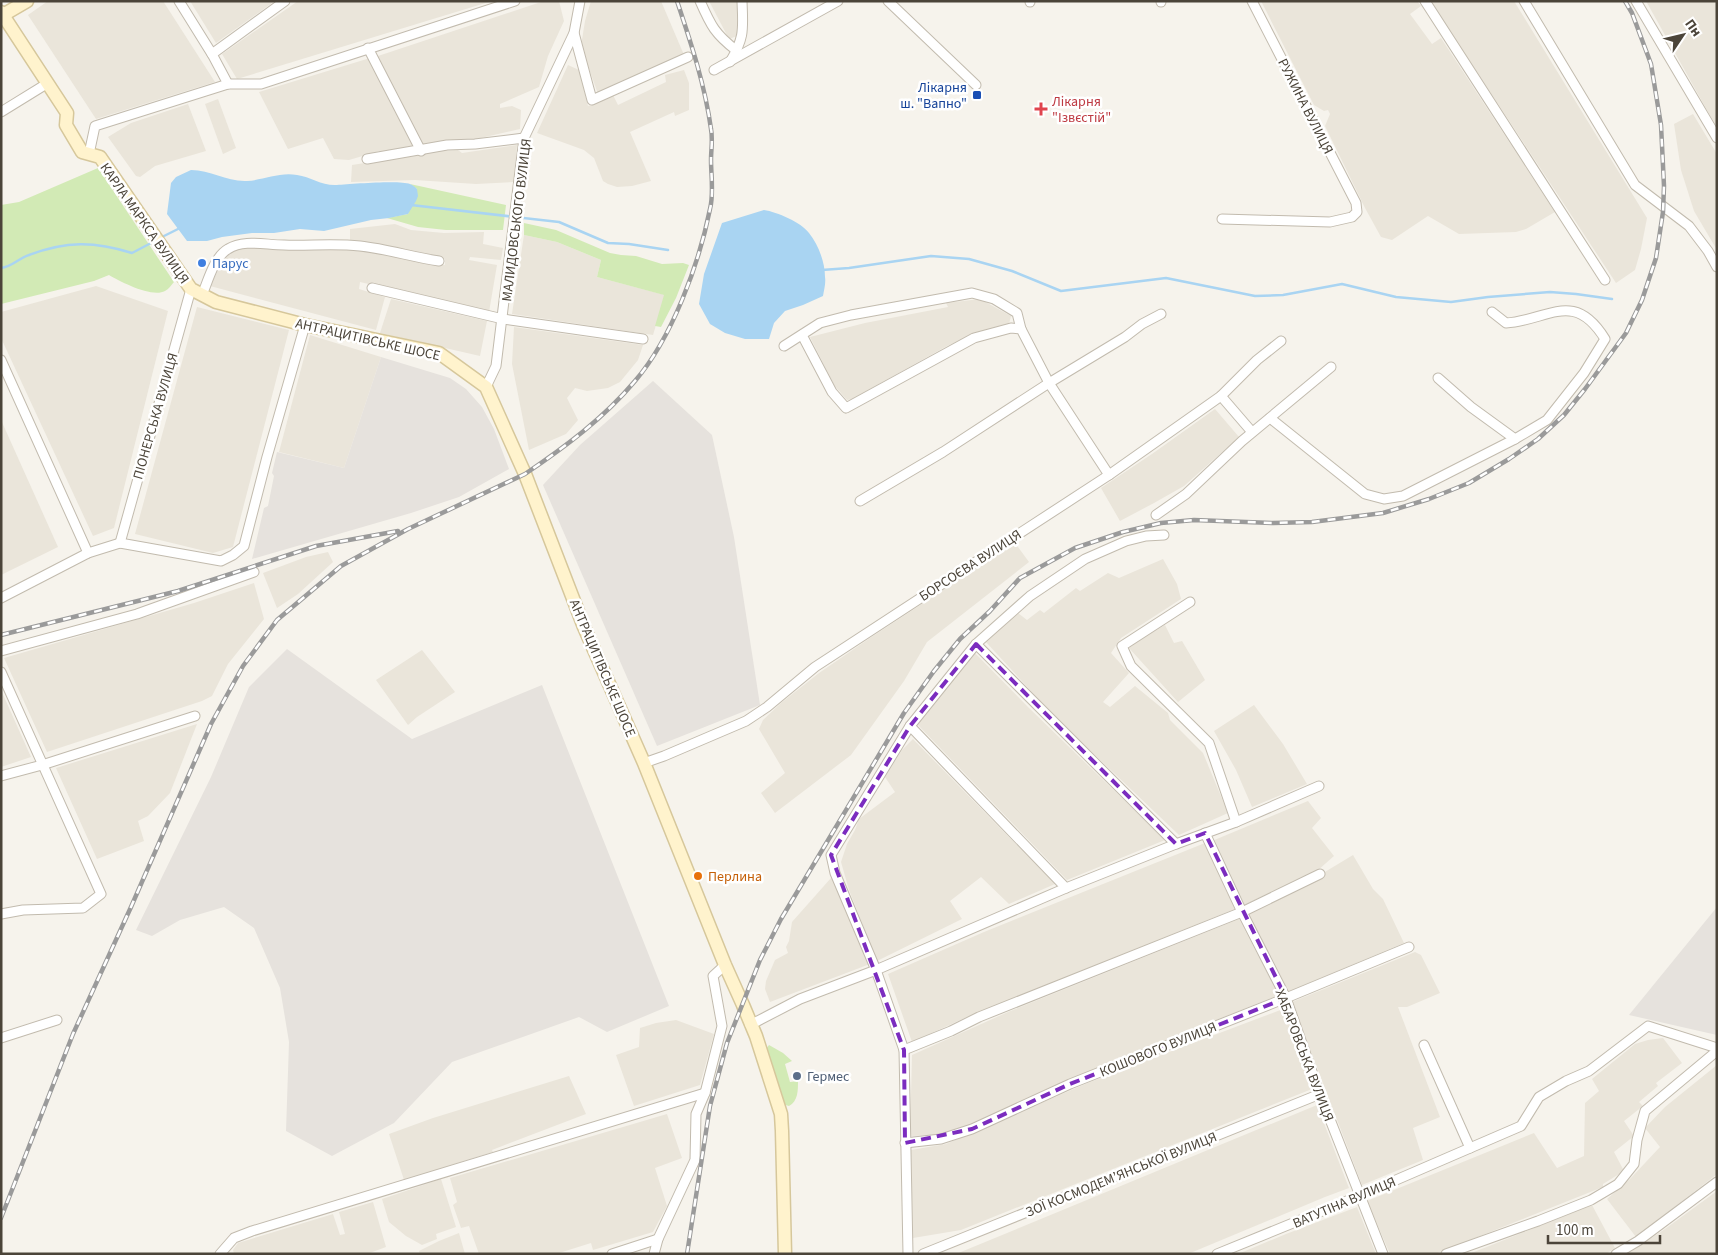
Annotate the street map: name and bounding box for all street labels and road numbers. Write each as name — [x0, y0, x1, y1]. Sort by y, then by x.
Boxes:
street label: РУЖИНА ВУЛИЦЯ — [1272, 55, 1338, 158]
street label: МАЛИДОВСЬКОГО ВУЛИЦЯ — [497, 138, 537, 303]
street label: КАРЛА МАРКСА ВУЛИЦЯ — [95, 159, 194, 288]
street label: АНТРАЦИТІВСЬКЕ ШОСЕ — [293, 314, 442, 366]
street label: ПІОНЕРСЬКА ВУЛИЦЯ — [128, 351, 184, 482]
street label: БОРСОЄВА ВУЛИЦЯ — [915, 525, 1026, 607]
street label: АНТРАЦИТІВСЬКЕ ШОСЕ — [564, 596, 640, 740]
street label: ХАБАРОВСЬКА ВУЛИЦЯ — [1270, 986, 1339, 1124]
street label: КОШОВОГО ВУЛИЦЯ — [1097, 1017, 1220, 1083]
street label: ЗОЇ КОСМОДЕМ’ЯНСЬКОЇ ВУЛИЦЯ — [1023, 1127, 1220, 1223]
street label: ВАТУТІНА ВУЛИЦЯ — [1290, 1172, 1399, 1234]

